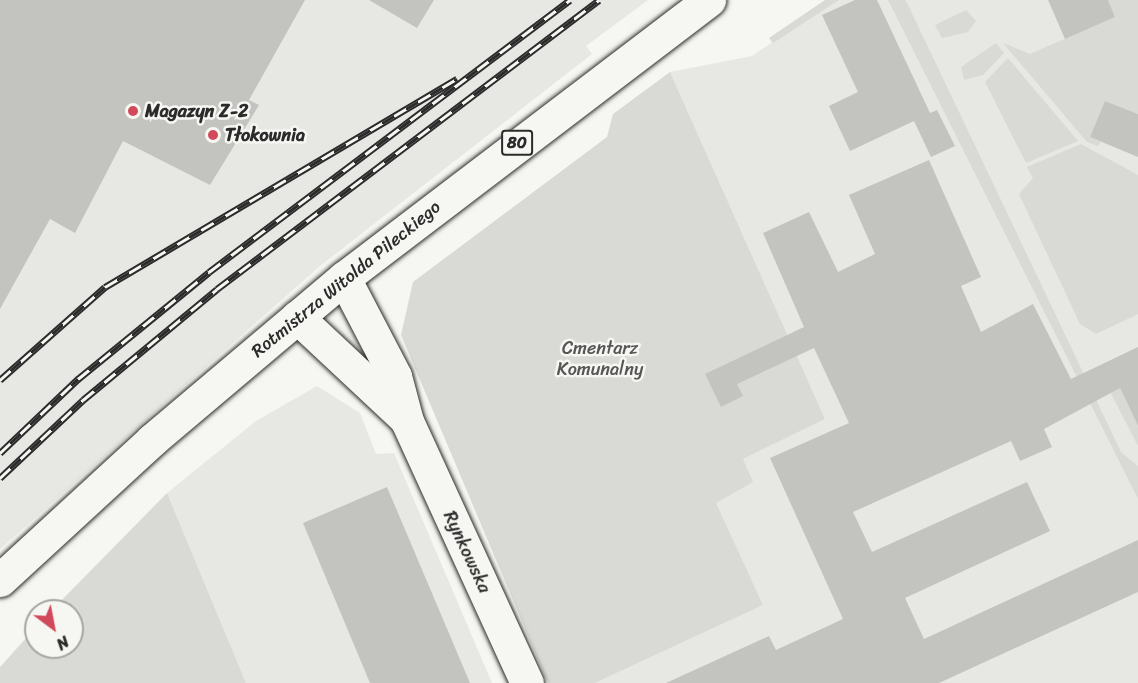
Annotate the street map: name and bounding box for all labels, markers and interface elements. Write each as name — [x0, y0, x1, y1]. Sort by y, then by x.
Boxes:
place label: Magazyn Z-2 — [145, 100, 248, 122]
marker: Magazyn Z-2 — [126, 104, 140, 118]
place label: Tłokownia — [225, 124, 305, 146]
marker: Tłokownia — [206, 128, 220, 142]
road number: 80 — [500, 130, 534, 156]
street label: Rotmistrza Witolda Pileckiego — [247, 196, 445, 362]
park label: Cmentarz Komunalny — [557, 338, 643, 380]
street label: Rynkowska — [439, 508, 495, 596]
north arrow — [24, 599, 84, 659]
text: N — [50, 628, 75, 658]

